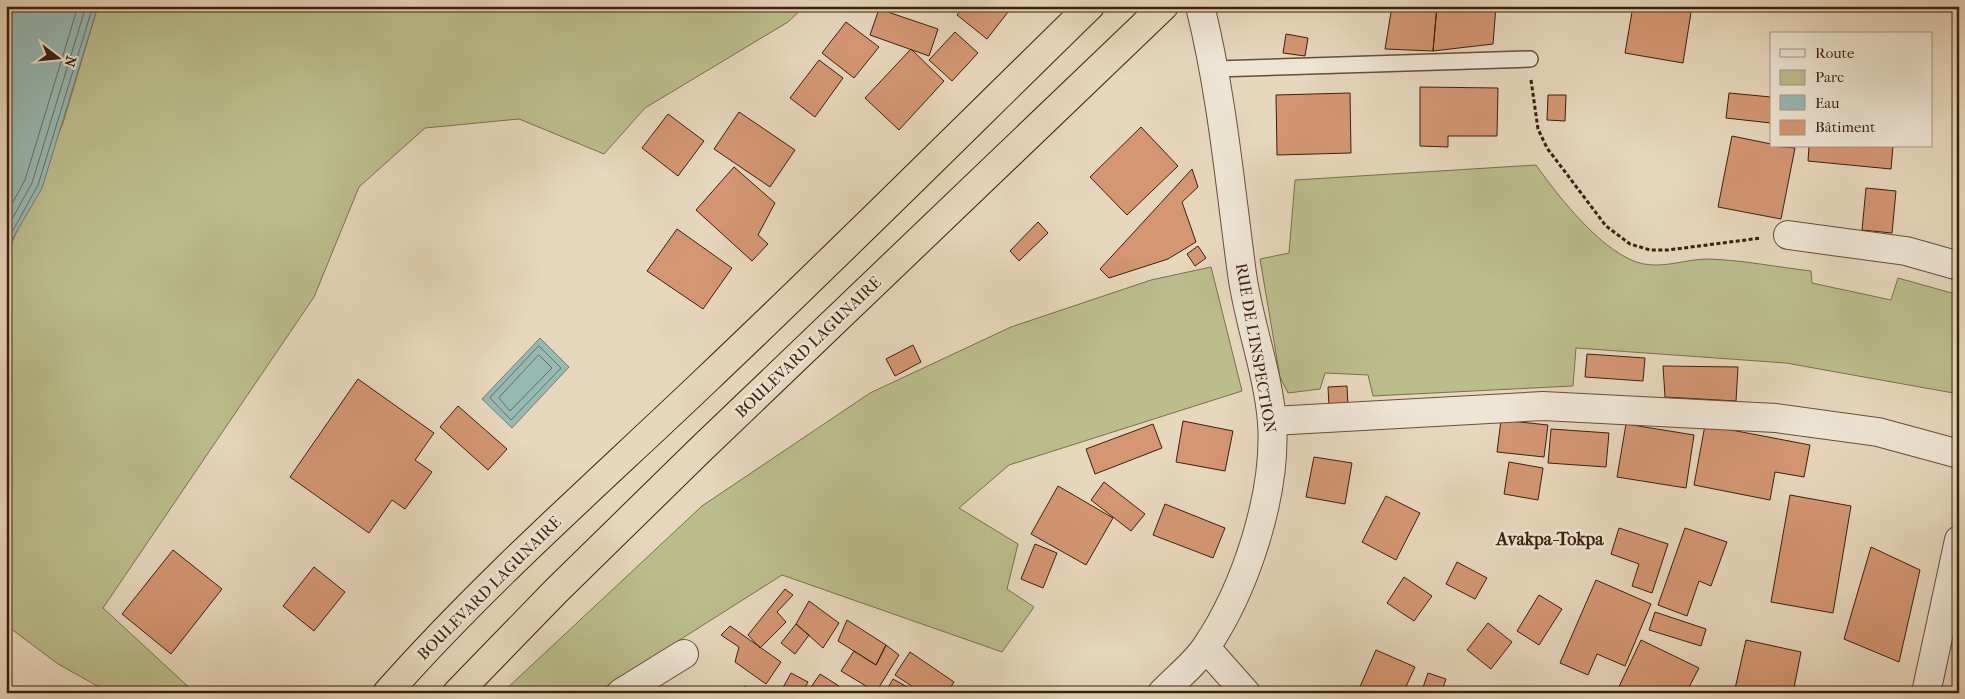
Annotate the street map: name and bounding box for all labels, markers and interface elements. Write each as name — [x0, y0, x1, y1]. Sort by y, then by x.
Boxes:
north arrow — [32, 32, 82, 82]
legend — [1770, 32, 1932, 148]
text: Route — [1815, 44, 1855, 62]
text: N — [60, 54, 80, 69]
text: Parc — [1815, 68, 1844, 86]
text: Eau — [1815, 94, 1840, 112]
text: Bâtiment — [1815, 118, 1876, 136]
street label: RUE DE L'INSPECTION — [1232, 262, 1280, 434]
street label: BOULEVARD LAGUNAIRE — [731, 272, 885, 422]
street label: BOULEVARD LAGUNAIRE — [413, 512, 565, 664]
district label: Avakpa-Tokpa — [1495, 529, 1604, 550]

